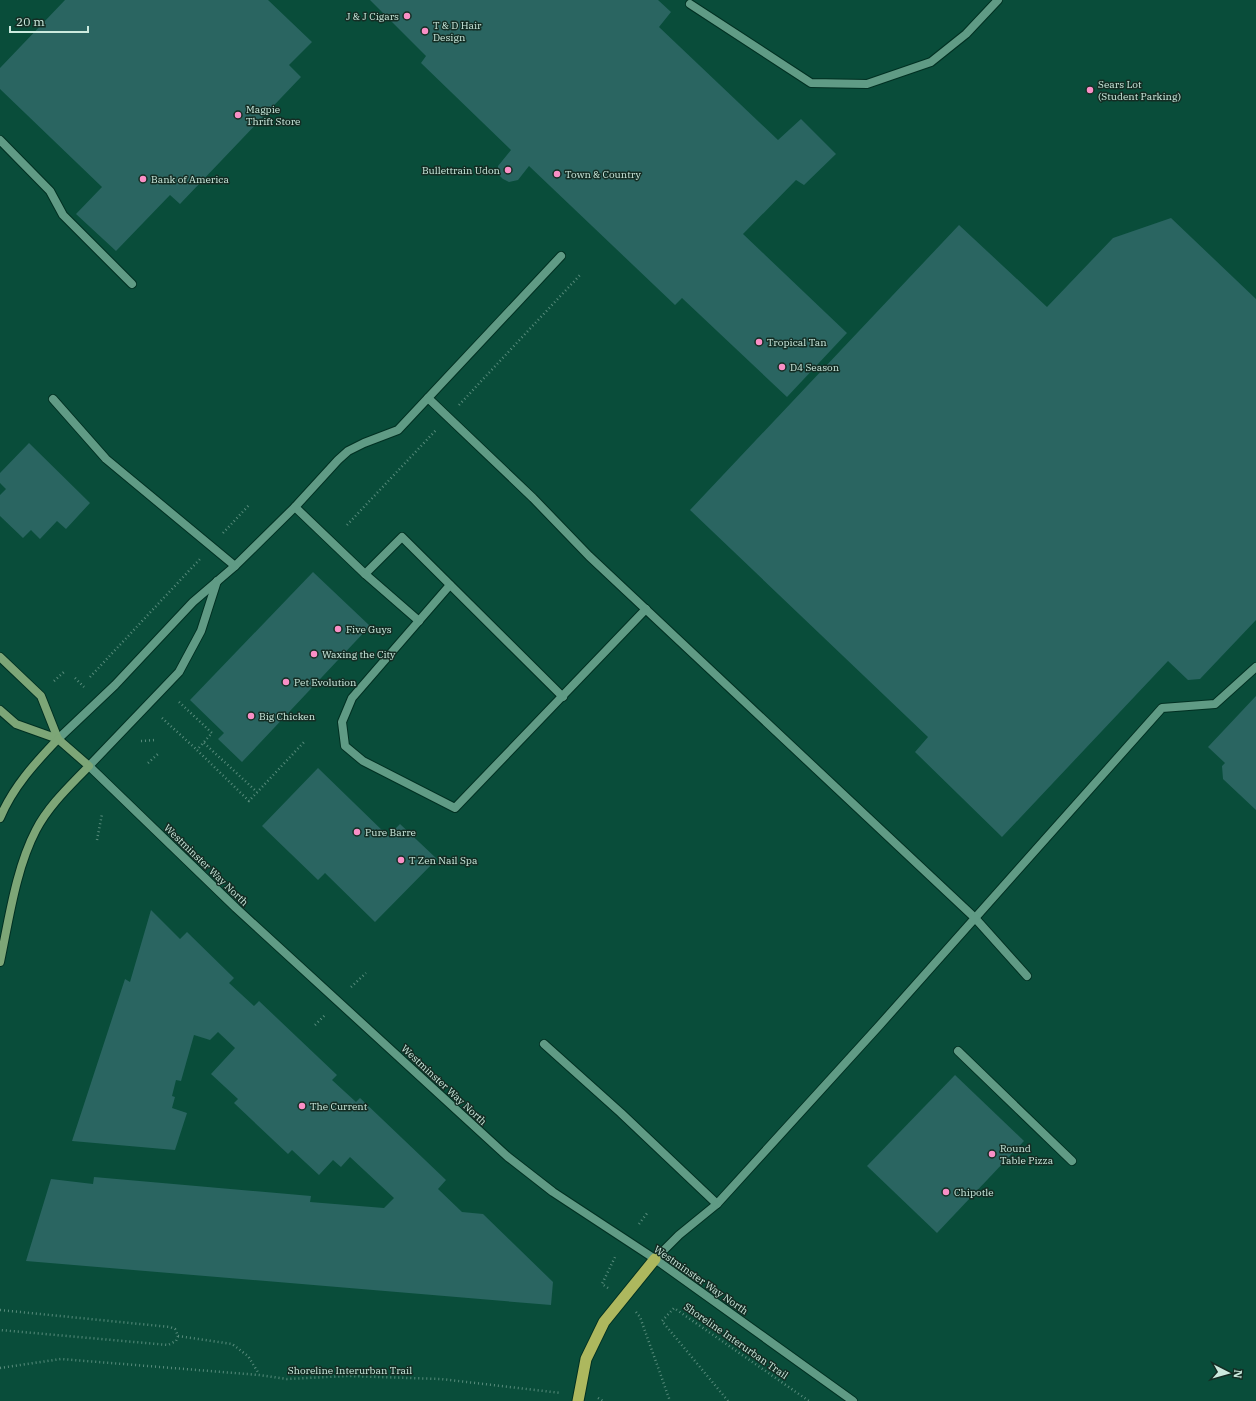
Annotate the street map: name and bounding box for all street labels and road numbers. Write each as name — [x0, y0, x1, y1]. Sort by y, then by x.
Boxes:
street label: Westminster Way North — [161, 821, 251, 909]
street label: Westminster Way North — [399, 1042, 489, 1128]
street label: Westminster Way North — [651, 1242, 751, 1318]
street label: Shoreline Interurban Trail — [681, 1300, 791, 1382]
street label: Shoreline Interurban Trail — [288, 1364, 412, 1377]

